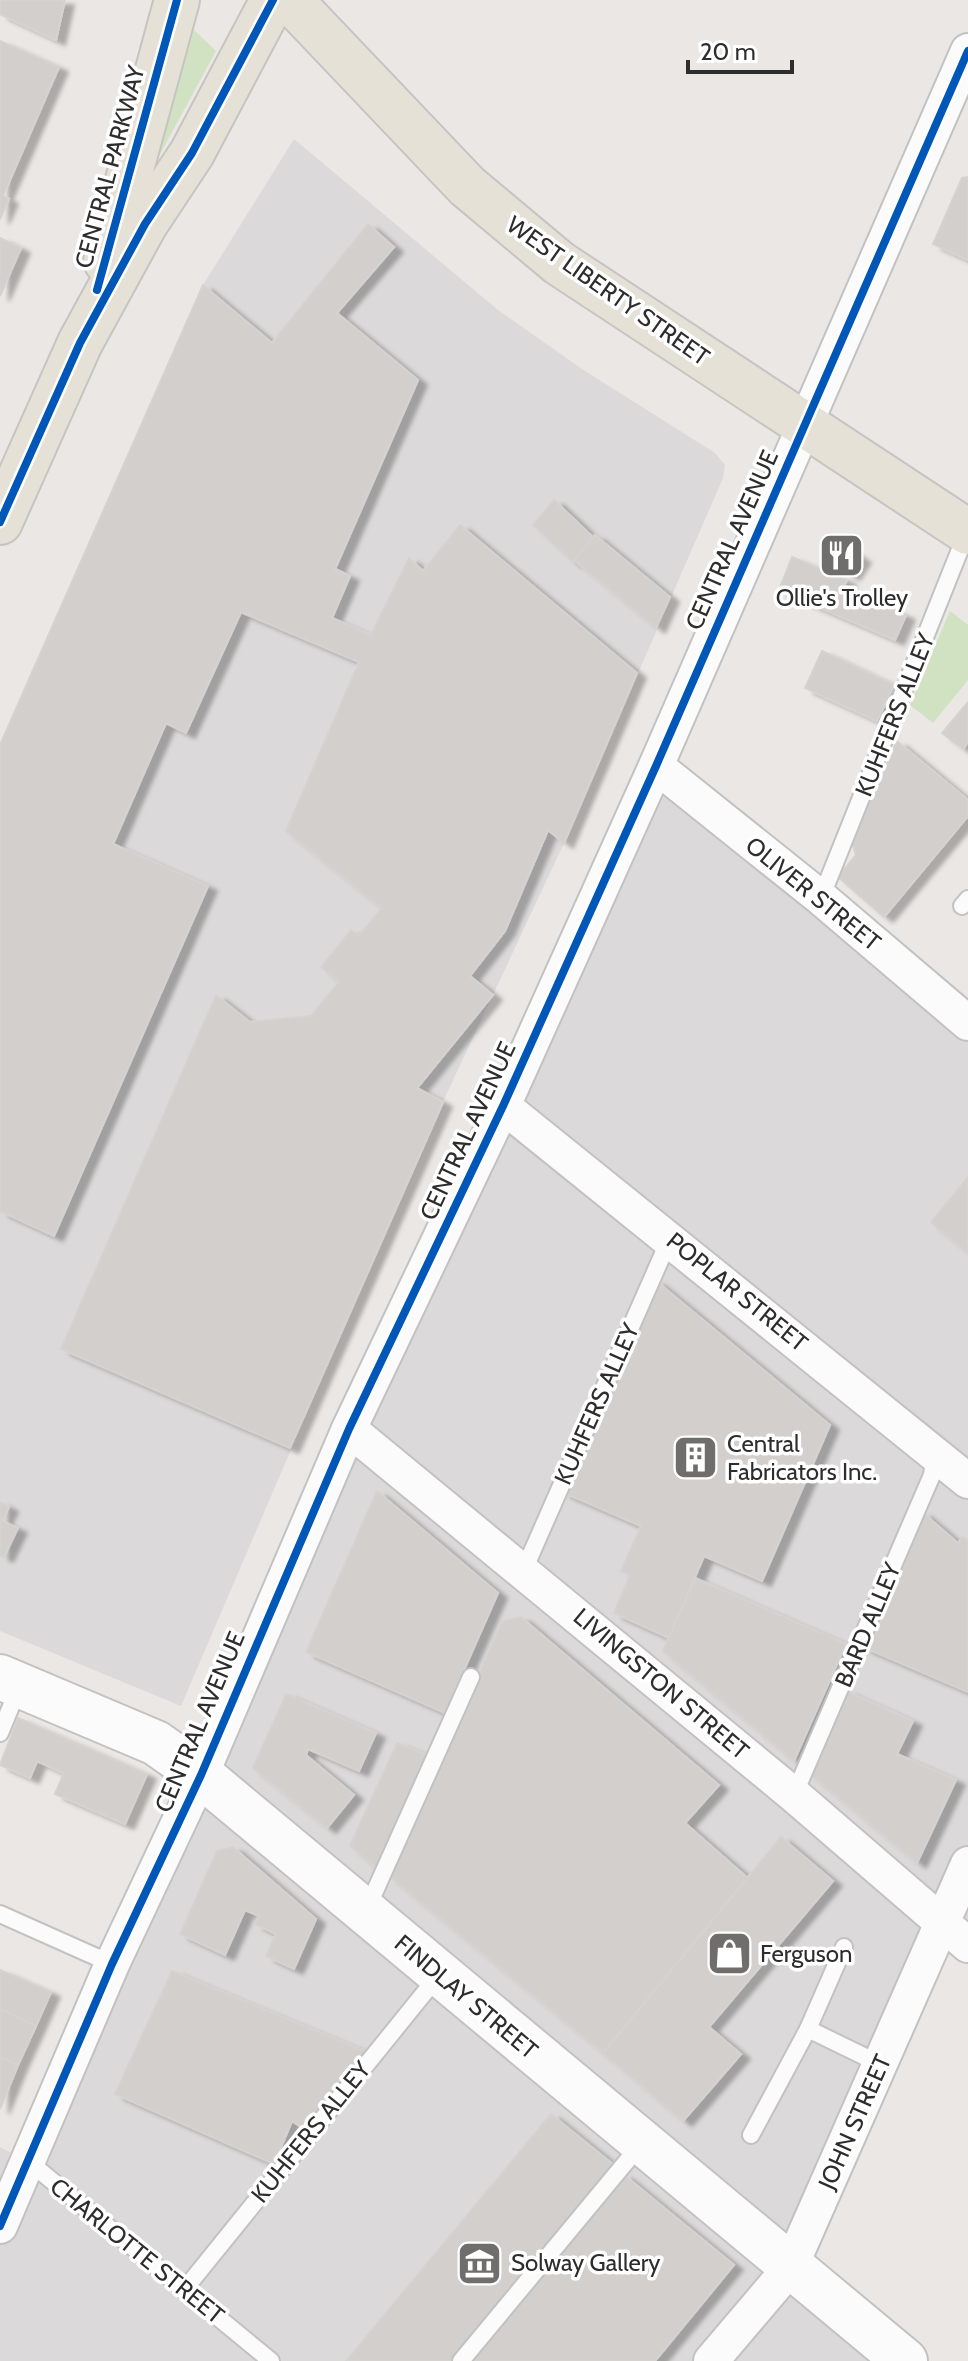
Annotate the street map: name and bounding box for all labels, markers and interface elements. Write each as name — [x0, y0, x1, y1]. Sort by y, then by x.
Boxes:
scale bar — [688, 24, 792, 74]
text: 20 m — [700, 37, 756, 66]
street label: CENTRAL PARKWAY — [68, 62, 151, 271]
street label: WEST LIBERTY STREET — [501, 210, 715, 372]
street label: CENTRAL AVENUE — [679, 445, 784, 634]
restaurant icon: Ollie's Trolley — [818, 532, 866, 580]
place label: Ollie's Trolley — [776, 583, 908, 612]
street label: KUHFERS ALLEY — [849, 629, 941, 801]
street label: OLIVER STREET — [740, 830, 887, 957]
street label: CENTRAL AVENUE — [414, 1037, 522, 1225]
street label: POPLAR STREET — [661, 1226, 814, 1358]
street label: KUHFERS ALLEY — [548, 1318, 645, 1489]
place label: Central Fabricators Inc. — [727, 1429, 877, 1486]
building icon: Central Fabricators Inc. — [672, 1434, 720, 1482]
street label: BARD ALLEY — [828, 1558, 907, 1691]
street label: LIVINGSTON STREET — [568, 1602, 755, 1765]
street label: CENTRAL AVENUE — [148, 1627, 251, 1817]
street label: FINDLAY STREET — [389, 1928, 544, 2065]
shop icon: Ferguson — [705, 1930, 753, 1978]
place label: Ferguson — [760, 1939, 852, 1968]
street label: JOHN STREET — [812, 2050, 897, 2195]
street label: KUHFERS ALLEY — [245, 2055, 377, 2208]
street label: CHARLOTTE STREET — [45, 2172, 230, 2330]
museum icon: Solway Gallery — [456, 2239, 504, 2287]
place label: Solway Gallery — [511, 2248, 660, 2277]

